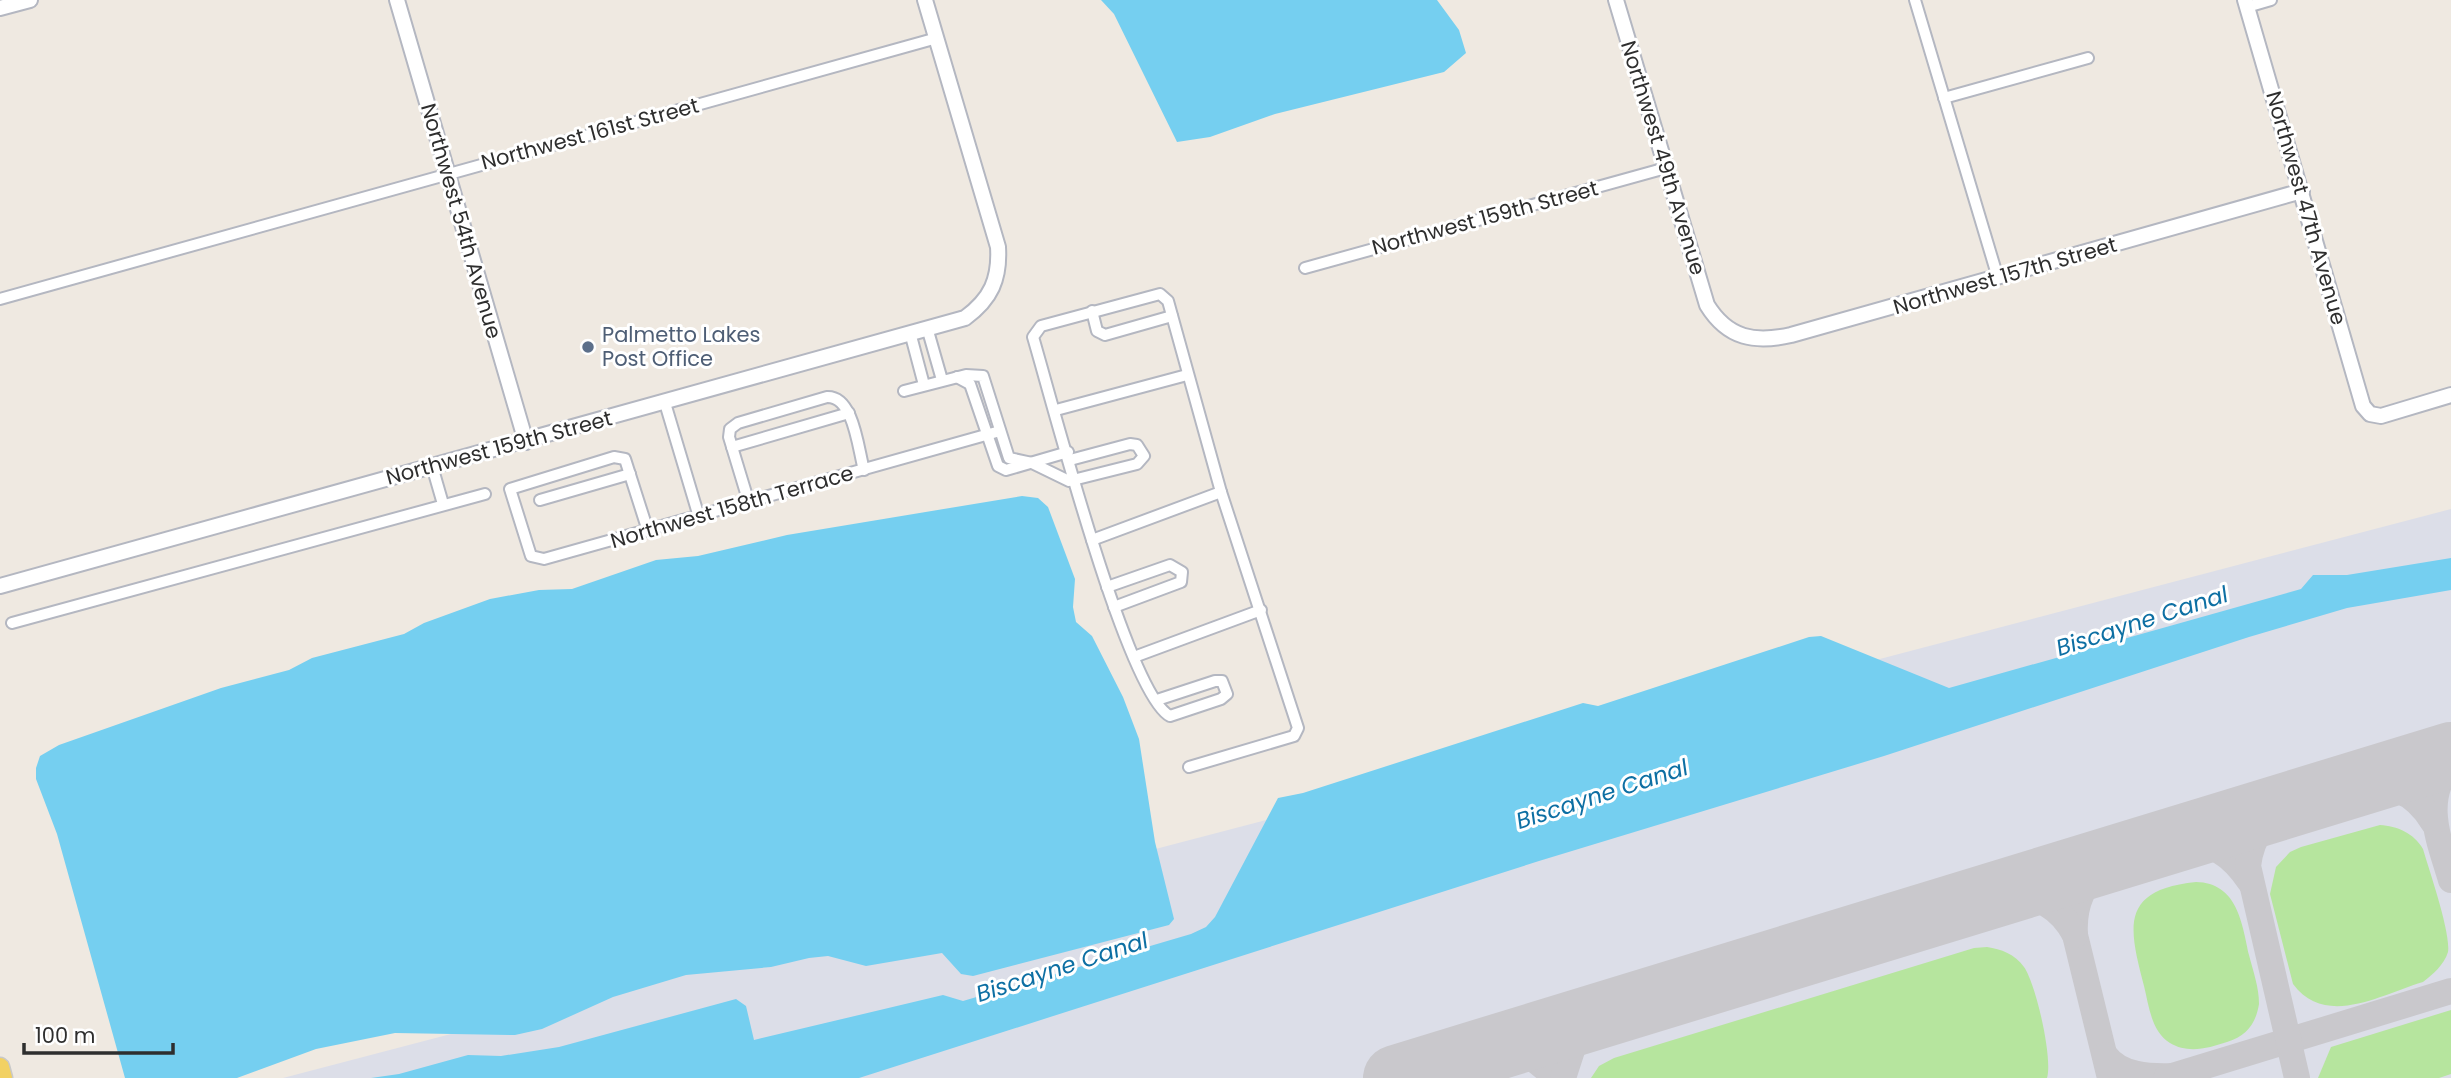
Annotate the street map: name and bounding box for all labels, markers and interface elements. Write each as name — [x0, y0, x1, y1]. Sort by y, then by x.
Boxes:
street label: Northwest 49th Avenue — [1614, 37, 1713, 279]
street label: Northwest 47th Avenue — [2259, 88, 2354, 328]
street label: Northwest 161st Street — [478, 91, 702, 177]
street label: Northwest 54th Avenue — [414, 100, 509, 342]
street label: Northwest 159th Street — [1369, 173, 1601, 262]
street label: Northwest 157th Street — [1890, 230, 2120, 321]
place label: Palmetto Lakes Post Office — [602, 320, 761, 373]
marker: Palmetto Lakes Post Office — [580, 339, 596, 355]
street label: Northwest 159th Street — [383, 403, 615, 492]
street label: Northwest 158th Terrace — [607, 458, 857, 555]
water label: Biscayne Canal — [2052, 578, 2233, 664]
water label: Biscayne Canal — [1512, 751, 1693, 837]
water label: Biscayne Canal — [972, 924, 1153, 1010]
scale bar — [24, 1012, 173, 1056]
text: 100 m — [35, 1021, 95, 1050]

